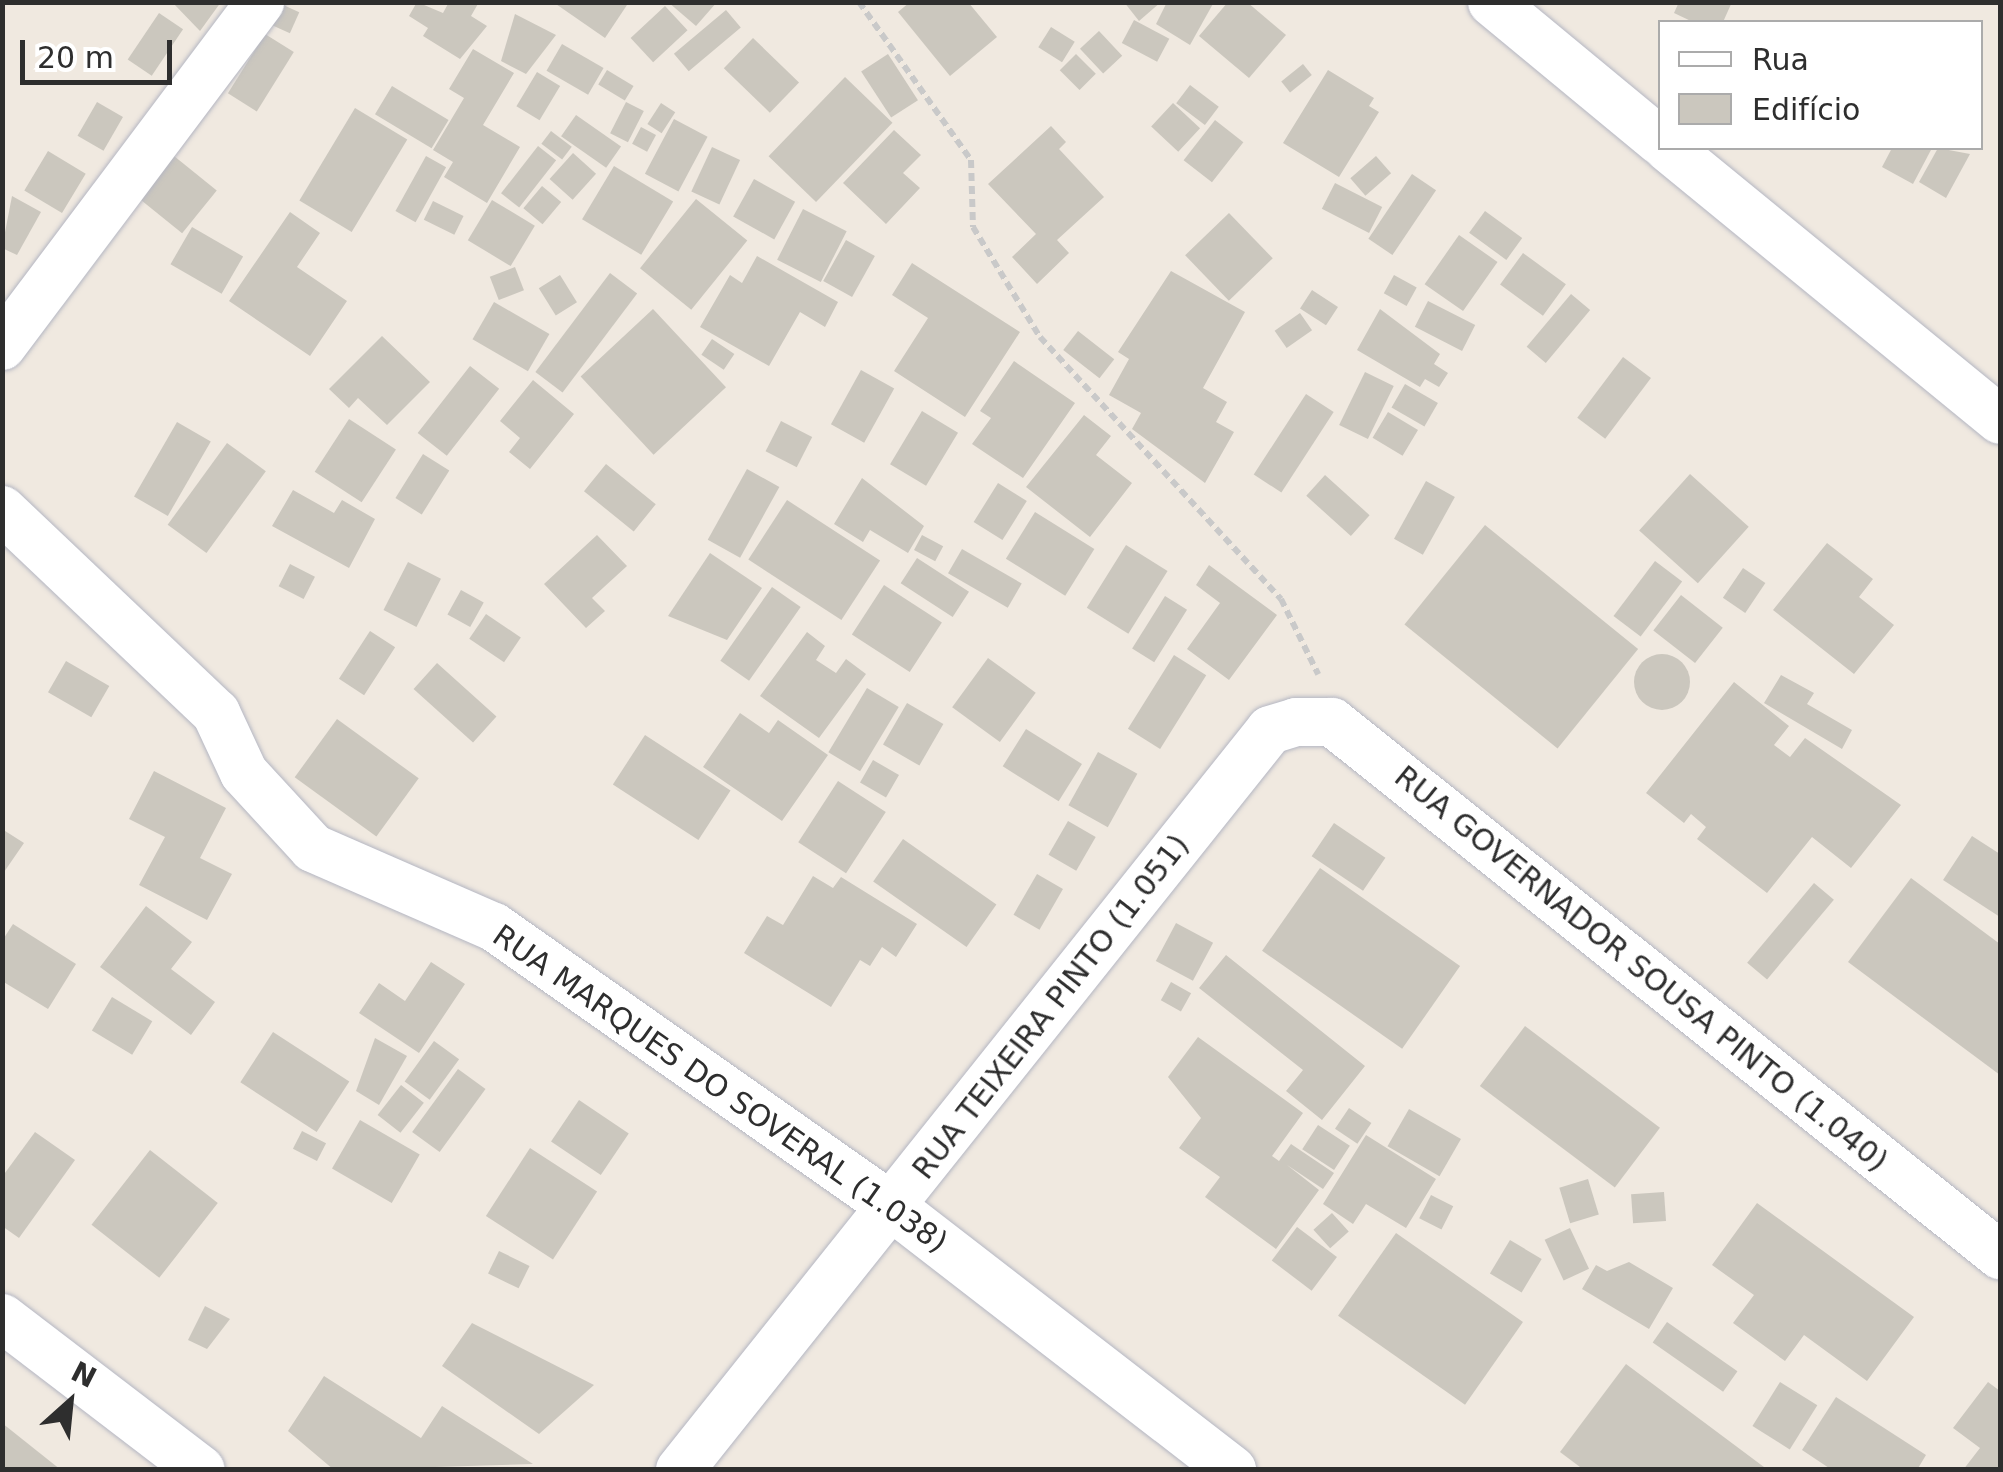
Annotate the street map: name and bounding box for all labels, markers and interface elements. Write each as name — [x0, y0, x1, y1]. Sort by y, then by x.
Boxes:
scale bar — [25, 20, 178, 82]
legend — [1658, 20, 1983, 150]
text: 20 m — [37, 40, 114, 75]
text: Rua — [1752, 42, 1809, 77]
text: Edifício — [1752, 92, 1860, 127]
street label: RUA GOVERNADOR SOUSA PINTO (1.040) — [1387, 759, 1895, 1179]
street label: RUA TEIXEIRA PINTO (1.051) — [905, 828, 1197, 1186]
street label: RUA MARQUES DO SOVERAL (1.038) — [486, 917, 954, 1261]
north arrow — [20, 1352, 120, 1452]
text: N — [66, 1355, 102, 1395]

